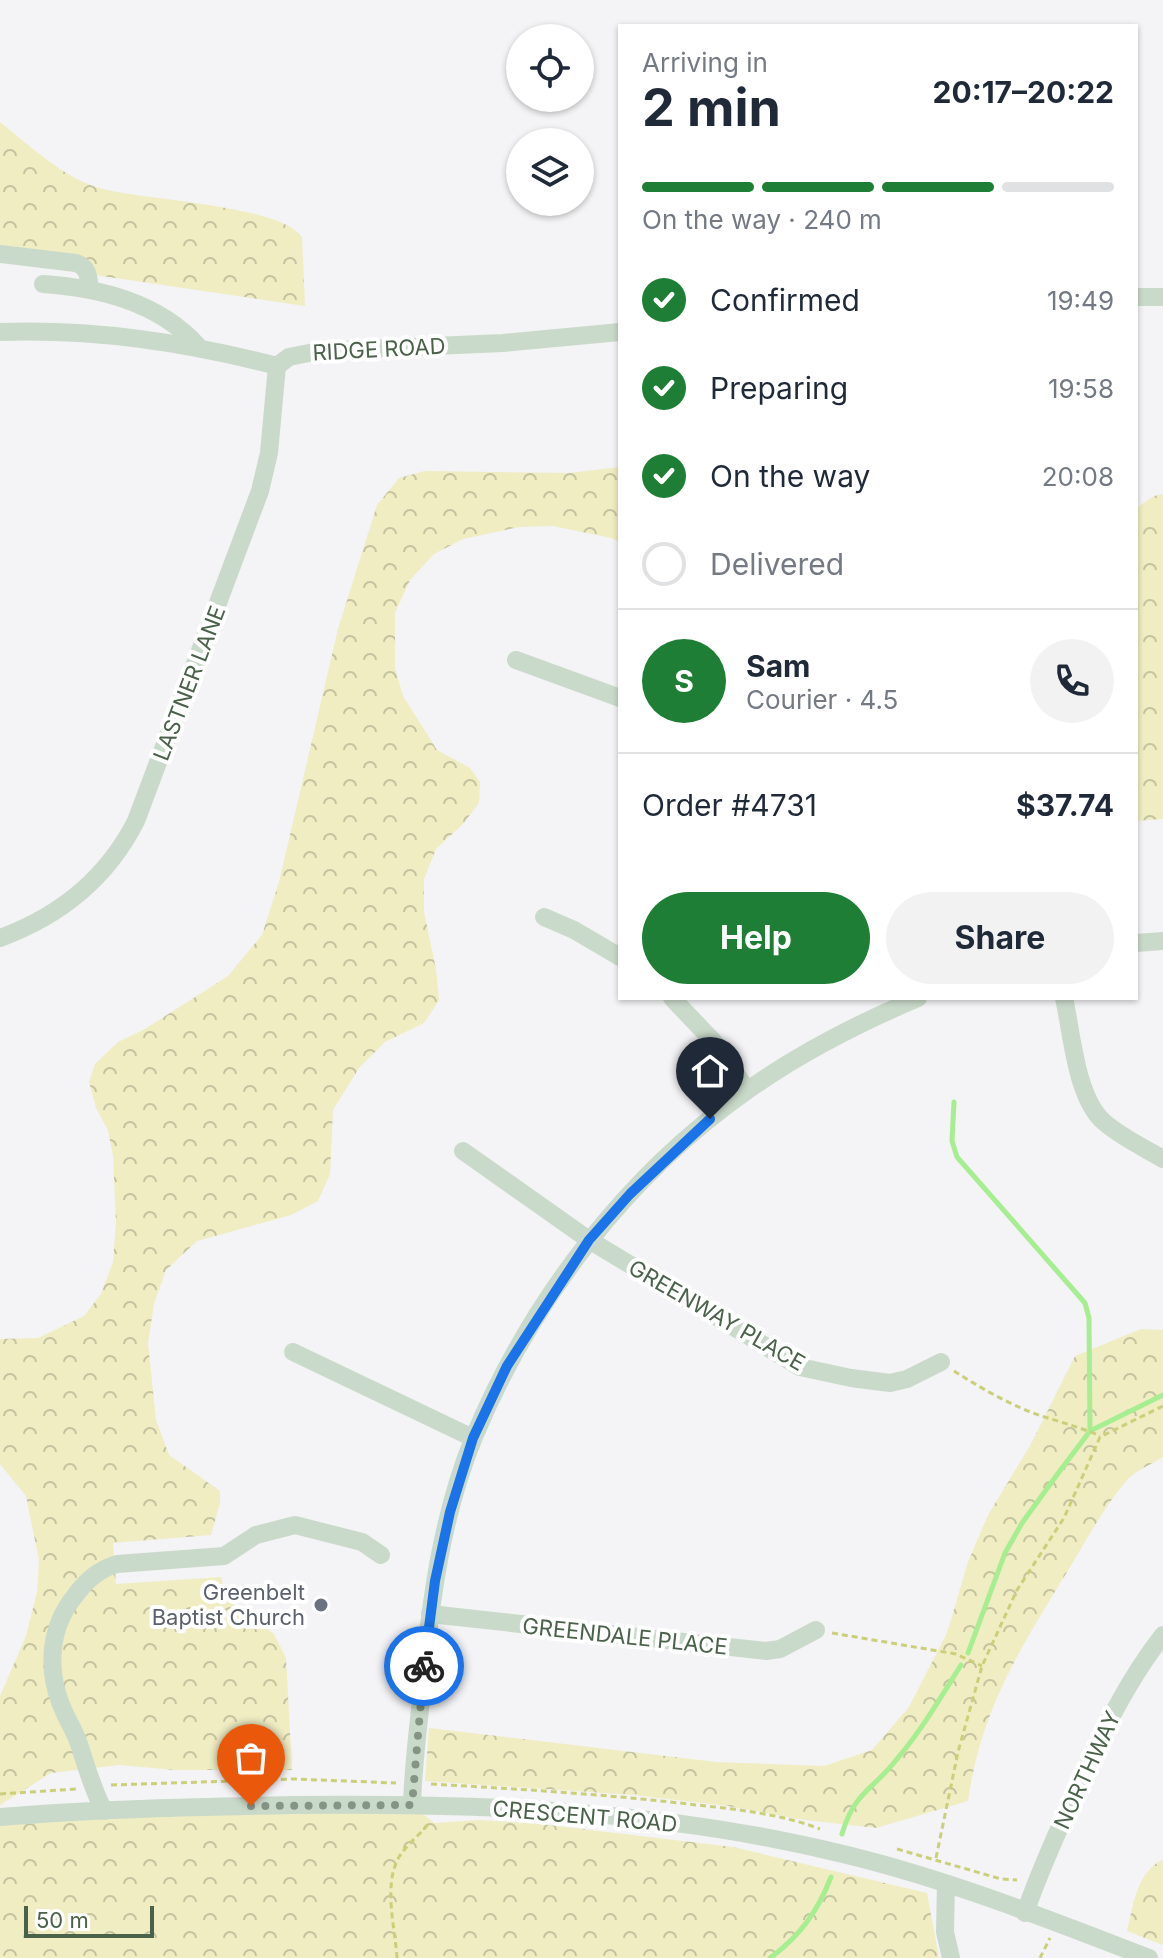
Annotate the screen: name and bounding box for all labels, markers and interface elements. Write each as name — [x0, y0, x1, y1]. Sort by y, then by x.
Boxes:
map controls — [506, 24, 594, 216]
button: locate — [506, 24, 594, 112]
text: Arriving in — [642, 47, 768, 78]
text: 20:17–20:22 — [933, 74, 1114, 110]
text: 2 min — [642, 76, 781, 139]
button: layers — [506, 128, 594, 216]
text: On the way · 240 m — [642, 204, 882, 235]
icon: check — [642, 278, 686, 322]
text: Confirmed — [710, 282, 860, 318]
text: 19:49 — [1047, 285, 1114, 316]
street label: RIDGE ROAD — [312, 333, 446, 365]
icon: check — [642, 366, 686, 410]
text: Preparing — [710, 370, 848, 406]
text: 19:58 — [1048, 373, 1114, 404]
icon: check — [642, 454, 686, 498]
text: On the way — [710, 458, 870, 494]
text: 20:08 — [1042, 461, 1114, 492]
text: Delivered — [710, 546, 844, 582]
street label: LASTNER LANE — [148, 602, 230, 764]
button: phone — [1030, 639, 1114, 723]
text: Sam — [746, 648, 810, 684]
text: S — [674, 663, 694, 699]
text: Courier · 4.5 — [746, 684, 898, 715]
text: Order #4731 — [642, 787, 817, 823]
text: $37.74 — [1016, 787, 1114, 823]
button: Help — [642, 892, 870, 984]
button: Share — [886, 892, 1114, 984]
pin — [676, 1037, 744, 1119]
icon: home — [688, 1049, 732, 1093]
street label: GREENWAY PLACE — [624, 1254, 810, 1376]
place label: Greenbelt Baptist Church — [152, 1579, 305, 1630]
marker: Greenbelt Baptist Church — [312, 1596, 330, 1614]
street label: GREENDALE PLACE — [521, 1612, 729, 1660]
courier — [384, 1626, 464, 1706]
icon: bike — [402, 1644, 446, 1688]
street label: NORTHWAY — [1048, 1707, 1126, 1833]
pin — [217, 1724, 285, 1806]
icon: bag — [229, 1736, 273, 1780]
street label: CRESCENT ROAD — [492, 1795, 678, 1837]
scale bar — [24, 1902, 154, 1938]
text: 50 m — [36, 1907, 89, 1933]

